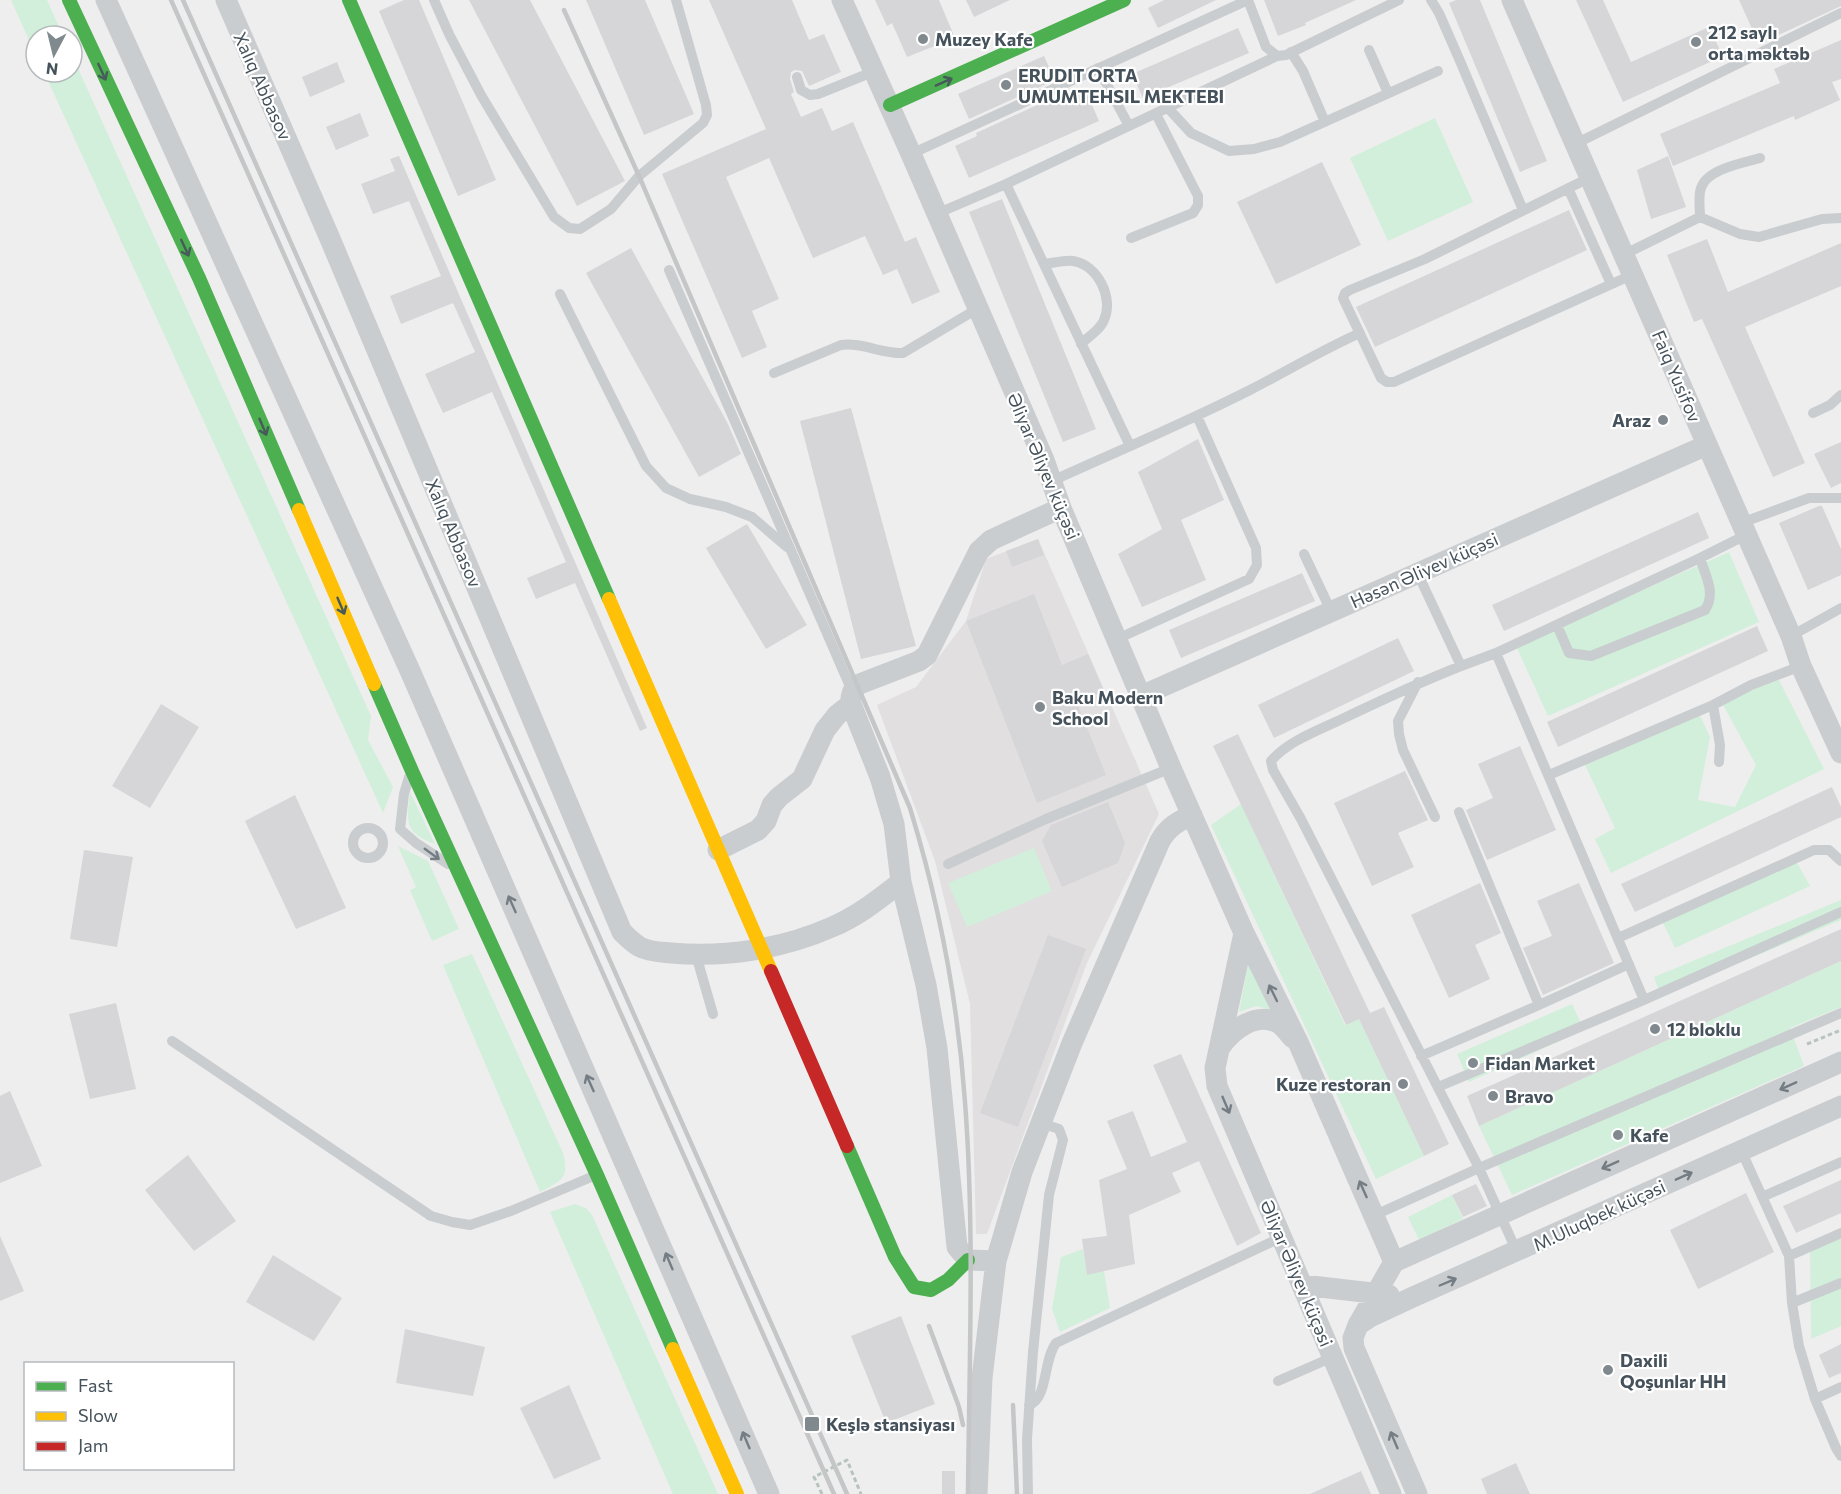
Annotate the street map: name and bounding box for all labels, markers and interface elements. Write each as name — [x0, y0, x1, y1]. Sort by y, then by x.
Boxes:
place label: 212 saylı orta məktəb — [1708, 21, 1810, 64]
north arrow — [24, 24, 84, 84]
place label: Muzey Kafe — [935, 28, 1033, 50]
street label: Xalıq Abbasov — [229, 29, 297, 143]
marker: Muzey Kafe — [916, 32, 930, 46]
marker: 212 saylı orta məktəb — [1689, 35, 1703, 49]
text: N — [45, 59, 59, 80]
one-way arrow — [97, 62, 109, 80]
place label: ERUDIT ORTA UMUMTEHSIL MEKTEBI — [1018, 64, 1224, 107]
one-way arrow — [934, 75, 952, 87]
marker: ERUDIT ORTA UMUMTEHSIL MEKTEBI — [999, 78, 1013, 92]
one-way arrow — [180, 239, 192, 257]
street label: Faiq Yusifov — [1648, 327, 1706, 425]
street label: Əliyar Əliyev küçəsi — [1003, 389, 1085, 543]
place label: Araz — [1612, 409, 1651, 431]
marker: Araz — [1656, 413, 1670, 427]
one-way arrow — [259, 418, 270, 436]
street label: Xalıq Abbasov — [421, 475, 487, 591]
street label: Həsən Əliyev küçəsi — [1347, 528, 1501, 612]
one-way arrow — [336, 596, 347, 615]
place label: Baku Modern School — [1052, 686, 1163, 729]
marker: Baku Modern School — [1033, 700, 1047, 714]
one-way arrow — [424, 848, 440, 860]
one-way arrow — [506, 896, 517, 914]
one-way arrow — [1267, 984, 1279, 1002]
place label: 12 bloklu — [1667, 1018, 1741, 1040]
marker: 12 bloklu — [1648, 1022, 1662, 1036]
place label: Fidan Market — [1485, 1052, 1596, 1074]
marker: Fidan Market — [1466, 1056, 1480, 1070]
place label: Kuze restoran — [1276, 1073, 1391, 1095]
one-way arrow — [584, 1074, 596, 1092]
marker: Kuze restoran — [1396, 1077, 1410, 1091]
one-way arrow — [1779, 1080, 1797, 1092]
place label: Bravo — [1505, 1085, 1554, 1107]
marker: Bravo — [1486, 1089, 1500, 1103]
one-way arrow — [1221, 1096, 1232, 1114]
place label: Kafe — [1630, 1124, 1669, 1146]
marker: Kafe — [1611, 1128, 1625, 1142]
one-way arrow — [1601, 1160, 1619, 1172]
one-way arrow — [1674, 1170, 1692, 1181]
street label: M.Uluqbek küçəsi — [1529, 1175, 1669, 1255]
one-way arrow — [1357, 1181, 1368, 1199]
street label: Əliyar Əliyev küçəsi — [1256, 1196, 1338, 1350]
one-way arrow — [663, 1253, 674, 1271]
one-way arrow — [1439, 1276, 1457, 1287]
place label: Daxili Qoşunlar HH — [1620, 1349, 1727, 1392]
legend — [24, 1362, 234, 1470]
marker: Daxili Qoşunlar HH — [1601, 1363, 1615, 1377]
text: Fast — [78, 1374, 113, 1396]
text: Slow — [78, 1404, 118, 1426]
place label: Keşlə stansiyası — [826, 1413, 955, 1435]
marker: Keşlə stansiyası — [803, 1415, 821, 1433]
one-way arrow — [740, 1432, 751, 1450]
one-way arrow — [1388, 1432, 1399, 1450]
text: Jam — [78, 1434, 108, 1456]

